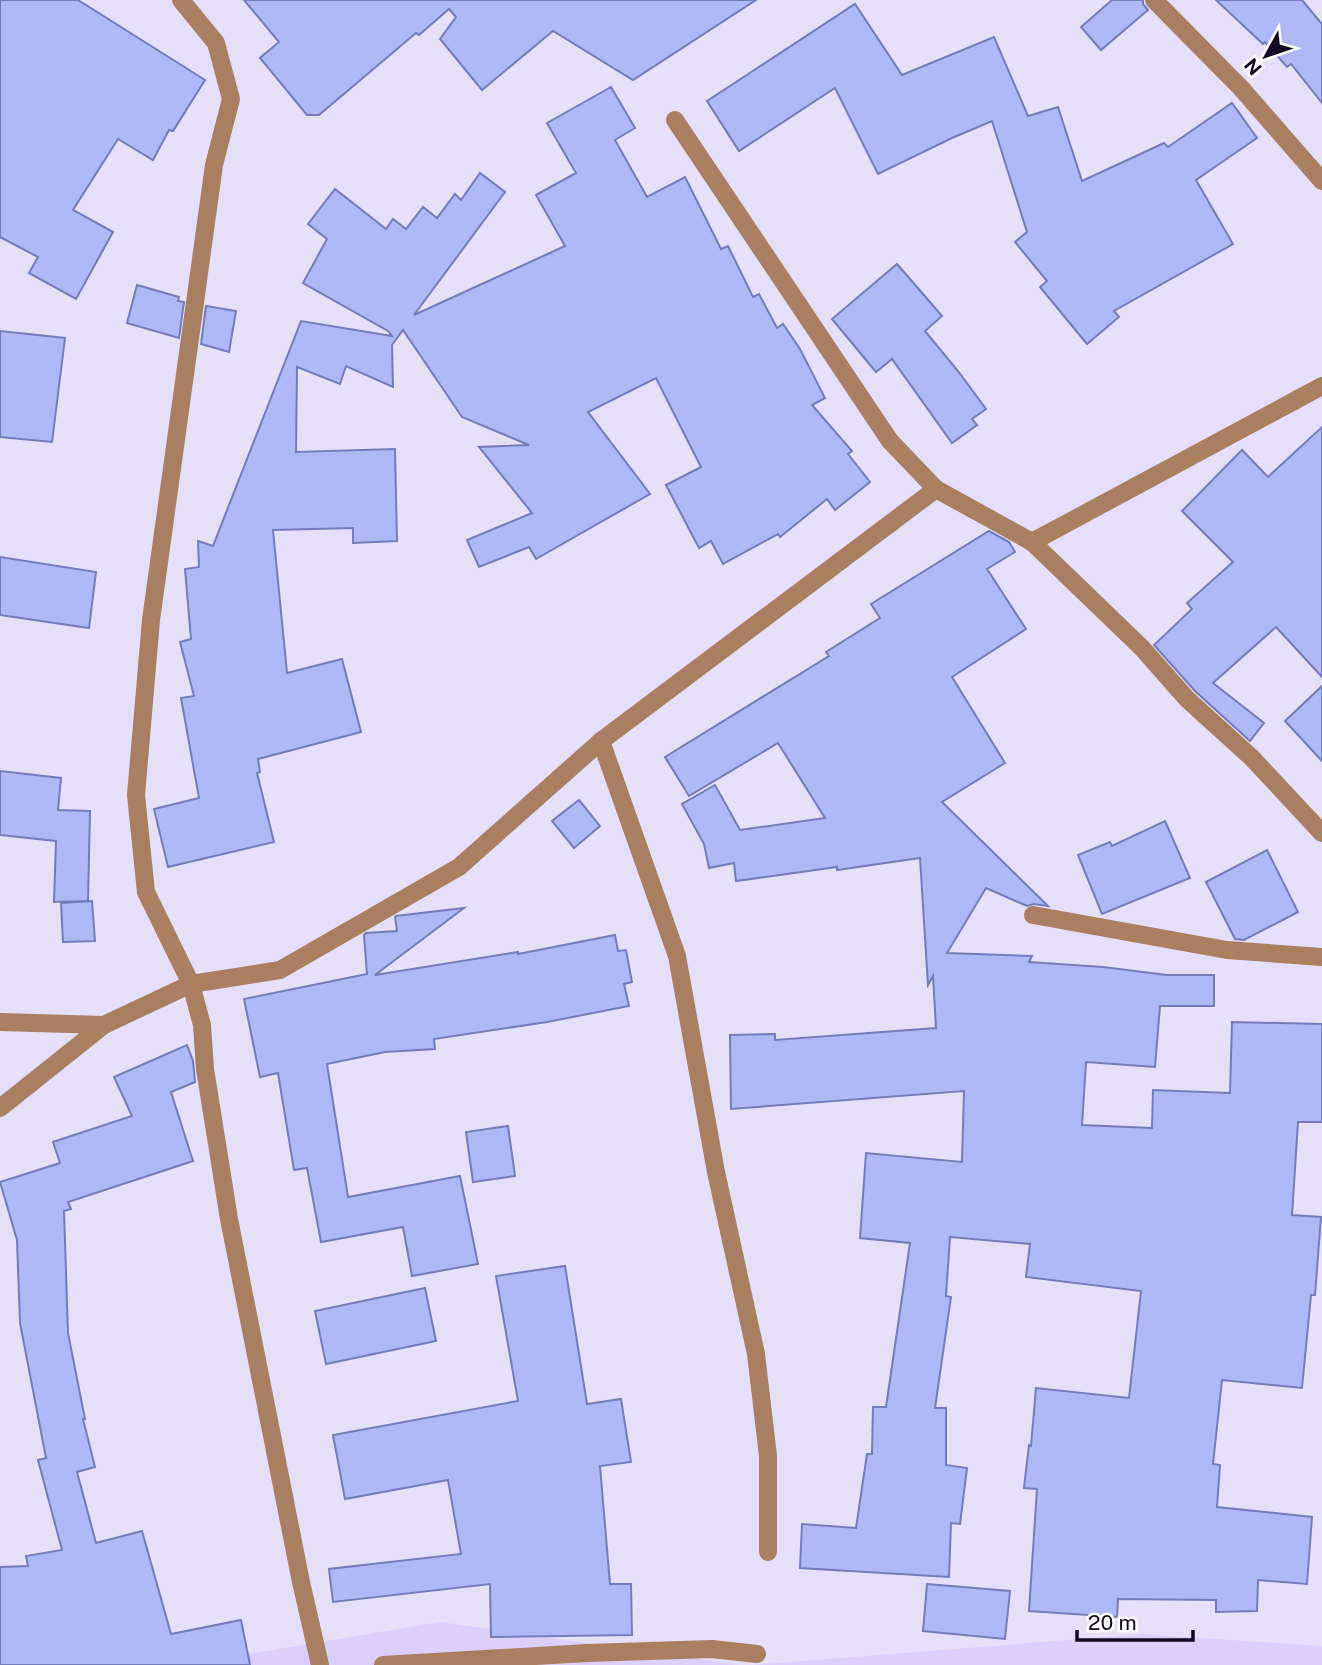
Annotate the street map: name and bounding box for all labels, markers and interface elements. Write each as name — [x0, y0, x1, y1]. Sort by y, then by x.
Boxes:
north arrow — [1231, 21, 1301, 91]
text: N — [1240, 54, 1266, 80]
scale bar — [1077, 1598, 1192, 1642]
text: 20 m — [1088, 1610, 1137, 1635]

